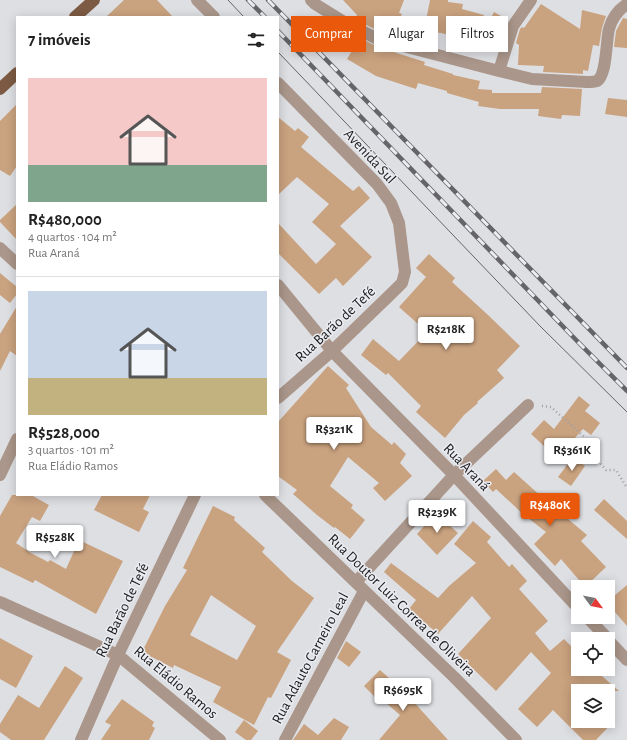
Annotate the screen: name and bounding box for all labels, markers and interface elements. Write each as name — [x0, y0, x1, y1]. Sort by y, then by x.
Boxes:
chip: Comprar — [291, 16, 366, 52]
chip: Alugar — [374, 16, 438, 52]
chip: Filtros — [446, 16, 508, 52]
icon: filters — [245, 29, 267, 51]
text: 7 imóveis — [28, 31, 91, 48]
icon: home — [112, 104, 184, 176]
street label: Avenida Sul — [341, 126, 398, 186]
text: R$480,000 — [28, 211, 102, 228]
text: 4 quartos · 104 m² — [28, 231, 117, 244]
text: Rua Araná — [28, 247, 80, 260]
street label: Rua Barão de Tefé — [293, 284, 378, 365]
icon: home — [112, 317, 184, 389]
pin: R$218K — [413, 317, 479, 351]
text: R$218K — [427, 323, 465, 336]
pin: R$321K — [301, 417, 367, 451]
text: R$321K — [315, 423, 353, 436]
text: R$528,000 — [28, 424, 100, 441]
pin: R$361K — [539, 438, 605, 472]
street label: Rua Araná — [440, 441, 493, 494]
text: 3 quartos · 101 m² — [28, 444, 114, 457]
text: R$361K — [553, 444, 591, 457]
text: Rua Eládio Ramos — [28, 460, 118, 473]
pin: R$480K — [517, 493, 583, 527]
text: R$480K — [530, 499, 570, 512]
pin: R$239K — [404, 500, 470, 534]
text: R$239K — [417, 506, 457, 519]
pin: R$528K — [22, 525, 88, 559]
text: R$528K — [35, 531, 75, 544]
street label: Rua Doutor Luiz Correa de Oliveira — [325, 531, 478, 680]
street label: Rua Barão de Tefé — [93, 561, 152, 660]
north arrow — [571, 580, 615, 624]
map controls — [571, 580, 615, 728]
street label: Rua Adauto Carneiro Leal — [269, 590, 351, 726]
button: locate — [571, 632, 615, 676]
street label: Rua Eládio Ramos — [131, 643, 220, 722]
pin: R$695K — [370, 678, 436, 712]
text: R$695K — [383, 684, 423, 697]
button: layers — [571, 684, 615, 728]

